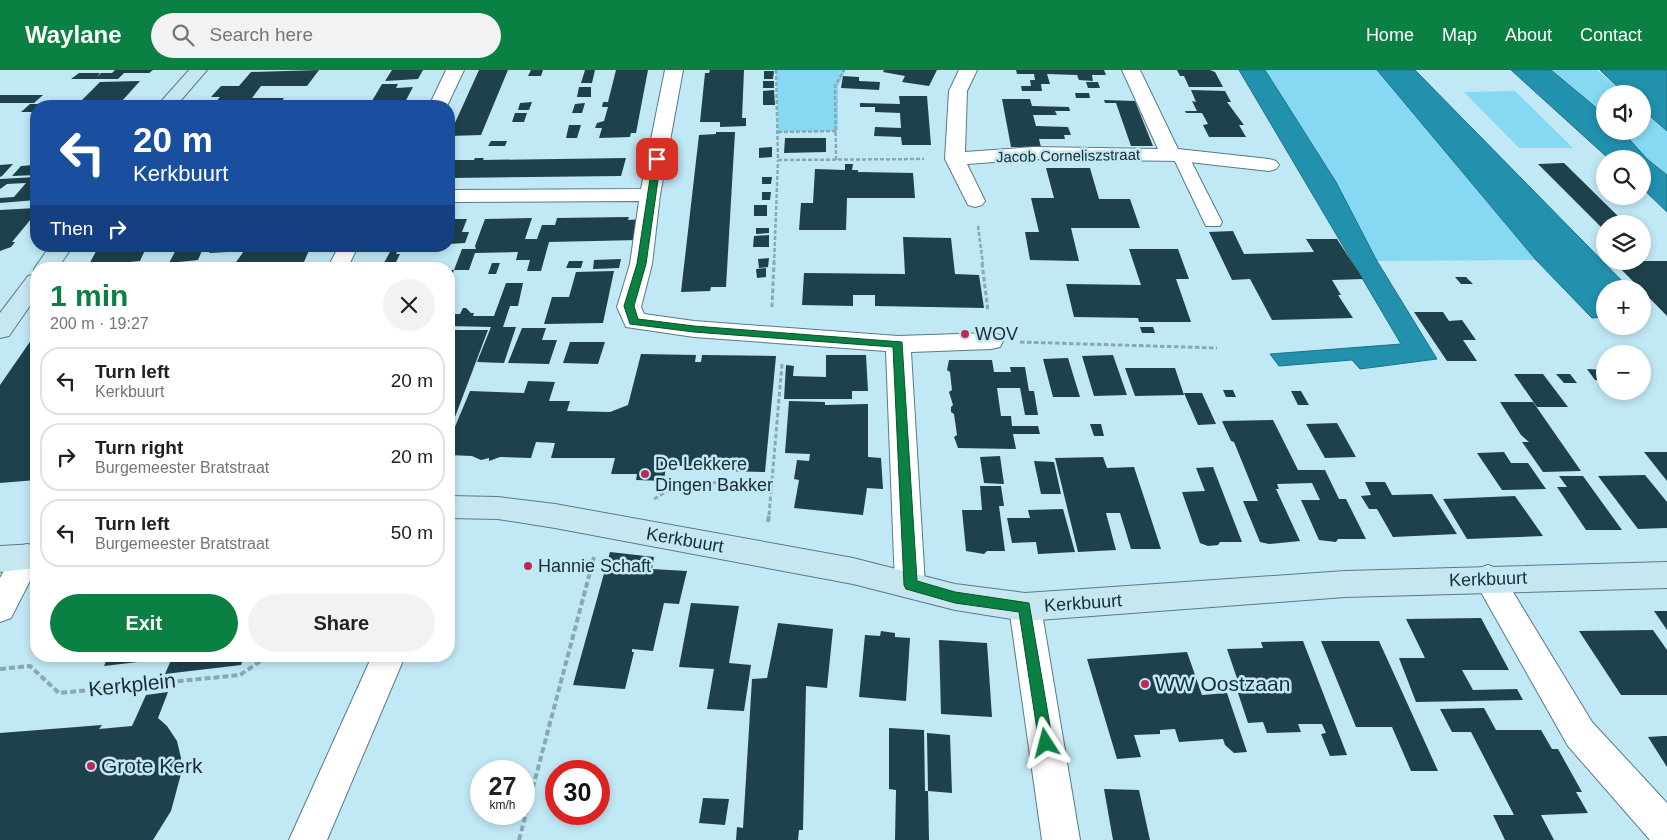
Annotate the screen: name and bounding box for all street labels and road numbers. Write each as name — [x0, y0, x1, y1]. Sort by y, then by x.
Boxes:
street label: Jacob Corneliszstraat — [996, 146, 1141, 165]
street label: Kerkbuurt — [645, 523, 725, 557]
street label: Kerkbuurt — [1449, 568, 1527, 590]
street label: Kerkbuurt — [1043, 590, 1123, 616]
street label: Kerkplein — [87, 668, 177, 701]

